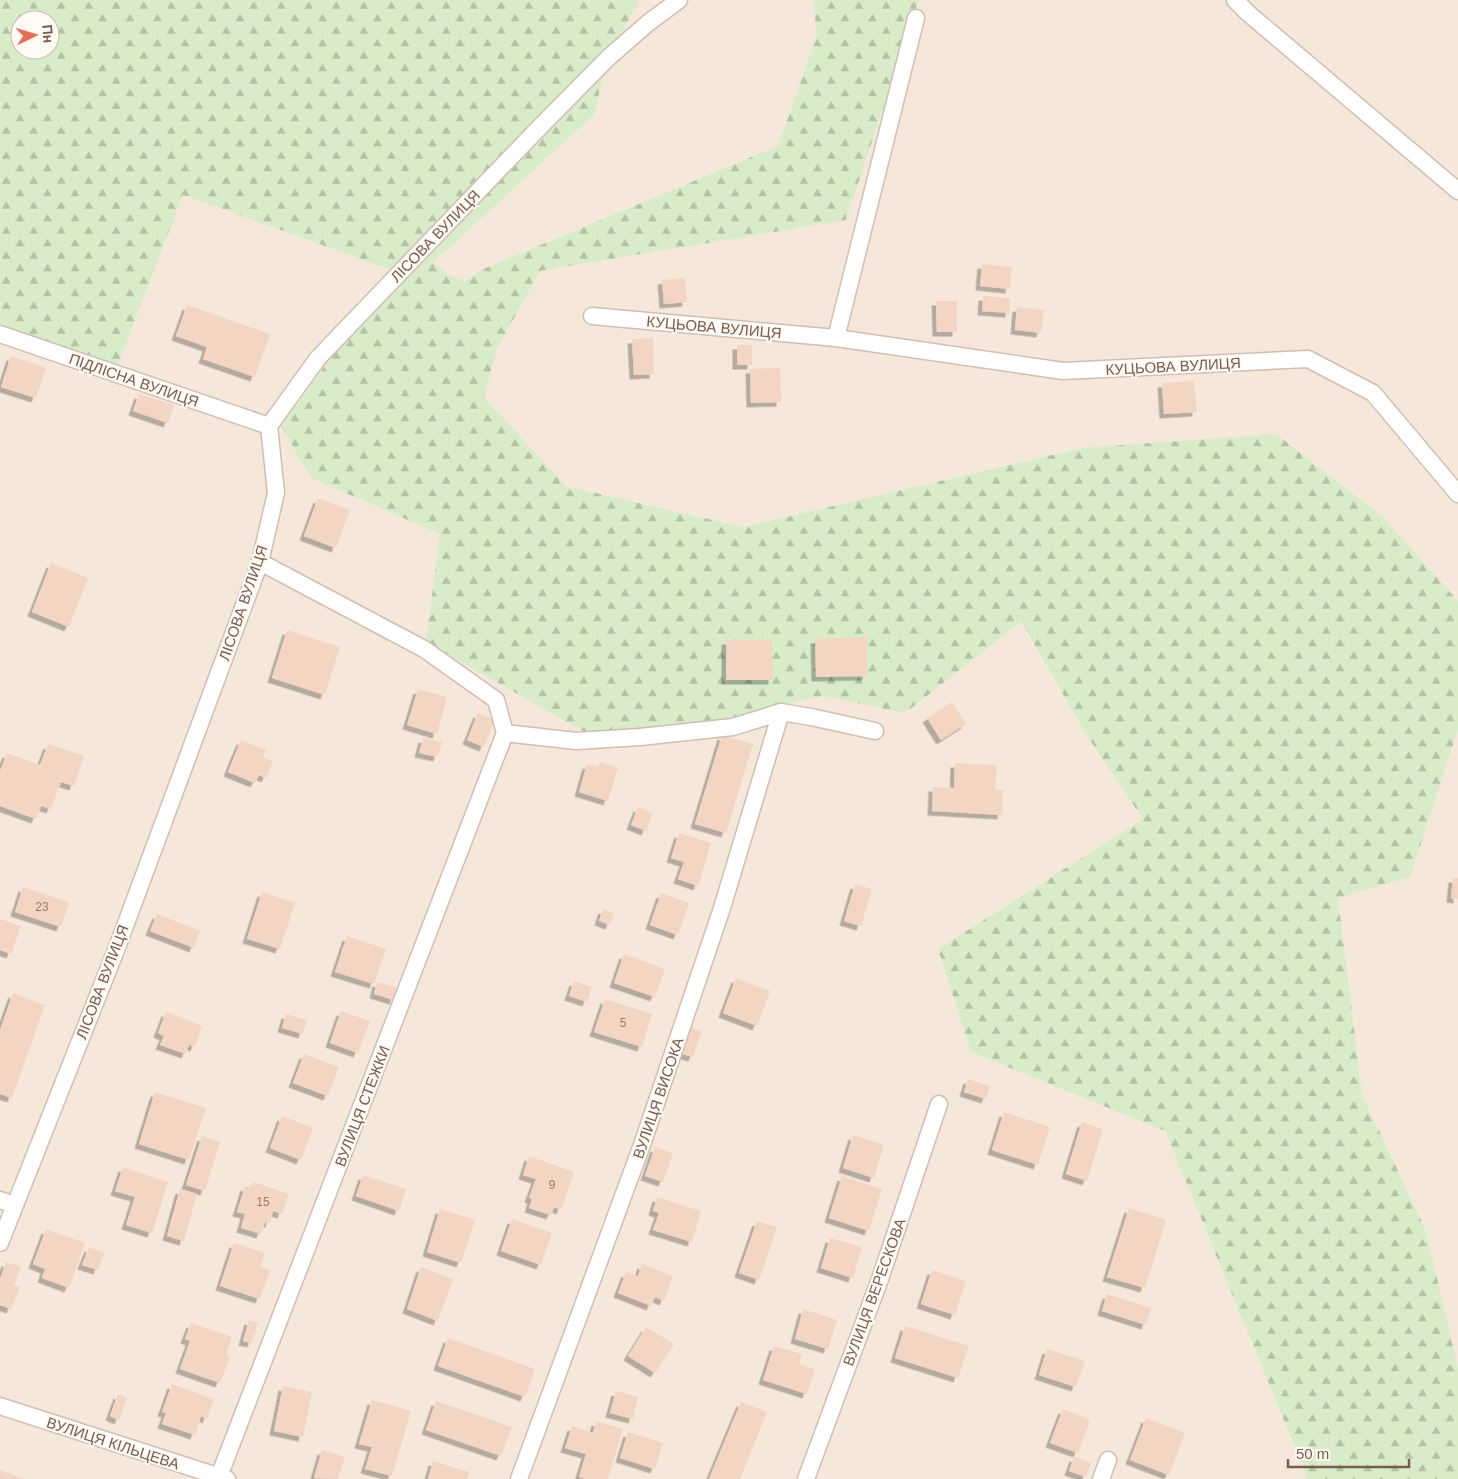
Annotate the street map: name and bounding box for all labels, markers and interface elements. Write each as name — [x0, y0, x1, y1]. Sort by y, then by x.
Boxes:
north arrow — [10, 10, 60, 60]
text: Пн — [39, 24, 57, 44]
street label: ЛІСОВА ВУЛИЦЯ — [387, 187, 483, 285]
street label: КУЦЬОВА ВУЛИЦЯ — [646, 313, 782, 341]
street label: ПІДЛІСНА ВУЛИЦЯ — [67, 350, 201, 410]
street label: КУЦЬОВА ВУЛИЦЯ — [1105, 354, 1241, 378]
street label: ЛІСОВА ВУЛИЦЯ — [215, 543, 271, 663]
house number: 23 — [35, 900, 49, 914]
street label: ЛІСОВА ВУЛИЦЯ — [72, 922, 132, 1042]
house number: 5 — [620, 1016, 627, 1030]
street label: ВУЛИЦЯ ВИСОКА — [629, 1035, 687, 1161]
street label: ВУЛИЦЯ СТЕЖКИ — [331, 1043, 393, 1169]
house number: 9 — [549, 1178, 556, 1192]
house number: 15 — [256, 1195, 270, 1209]
street label: ВУЛИЦЯ ВЕРЕСКОВА — [839, 1216, 909, 1368]
street label: ВУЛИЦЯ КІЛЬЦЕВА — [45, 1414, 181, 1472]
scale bar — [1288, 1436, 1409, 1468]
text: 50 m — [1296, 1445, 1329, 1462]

